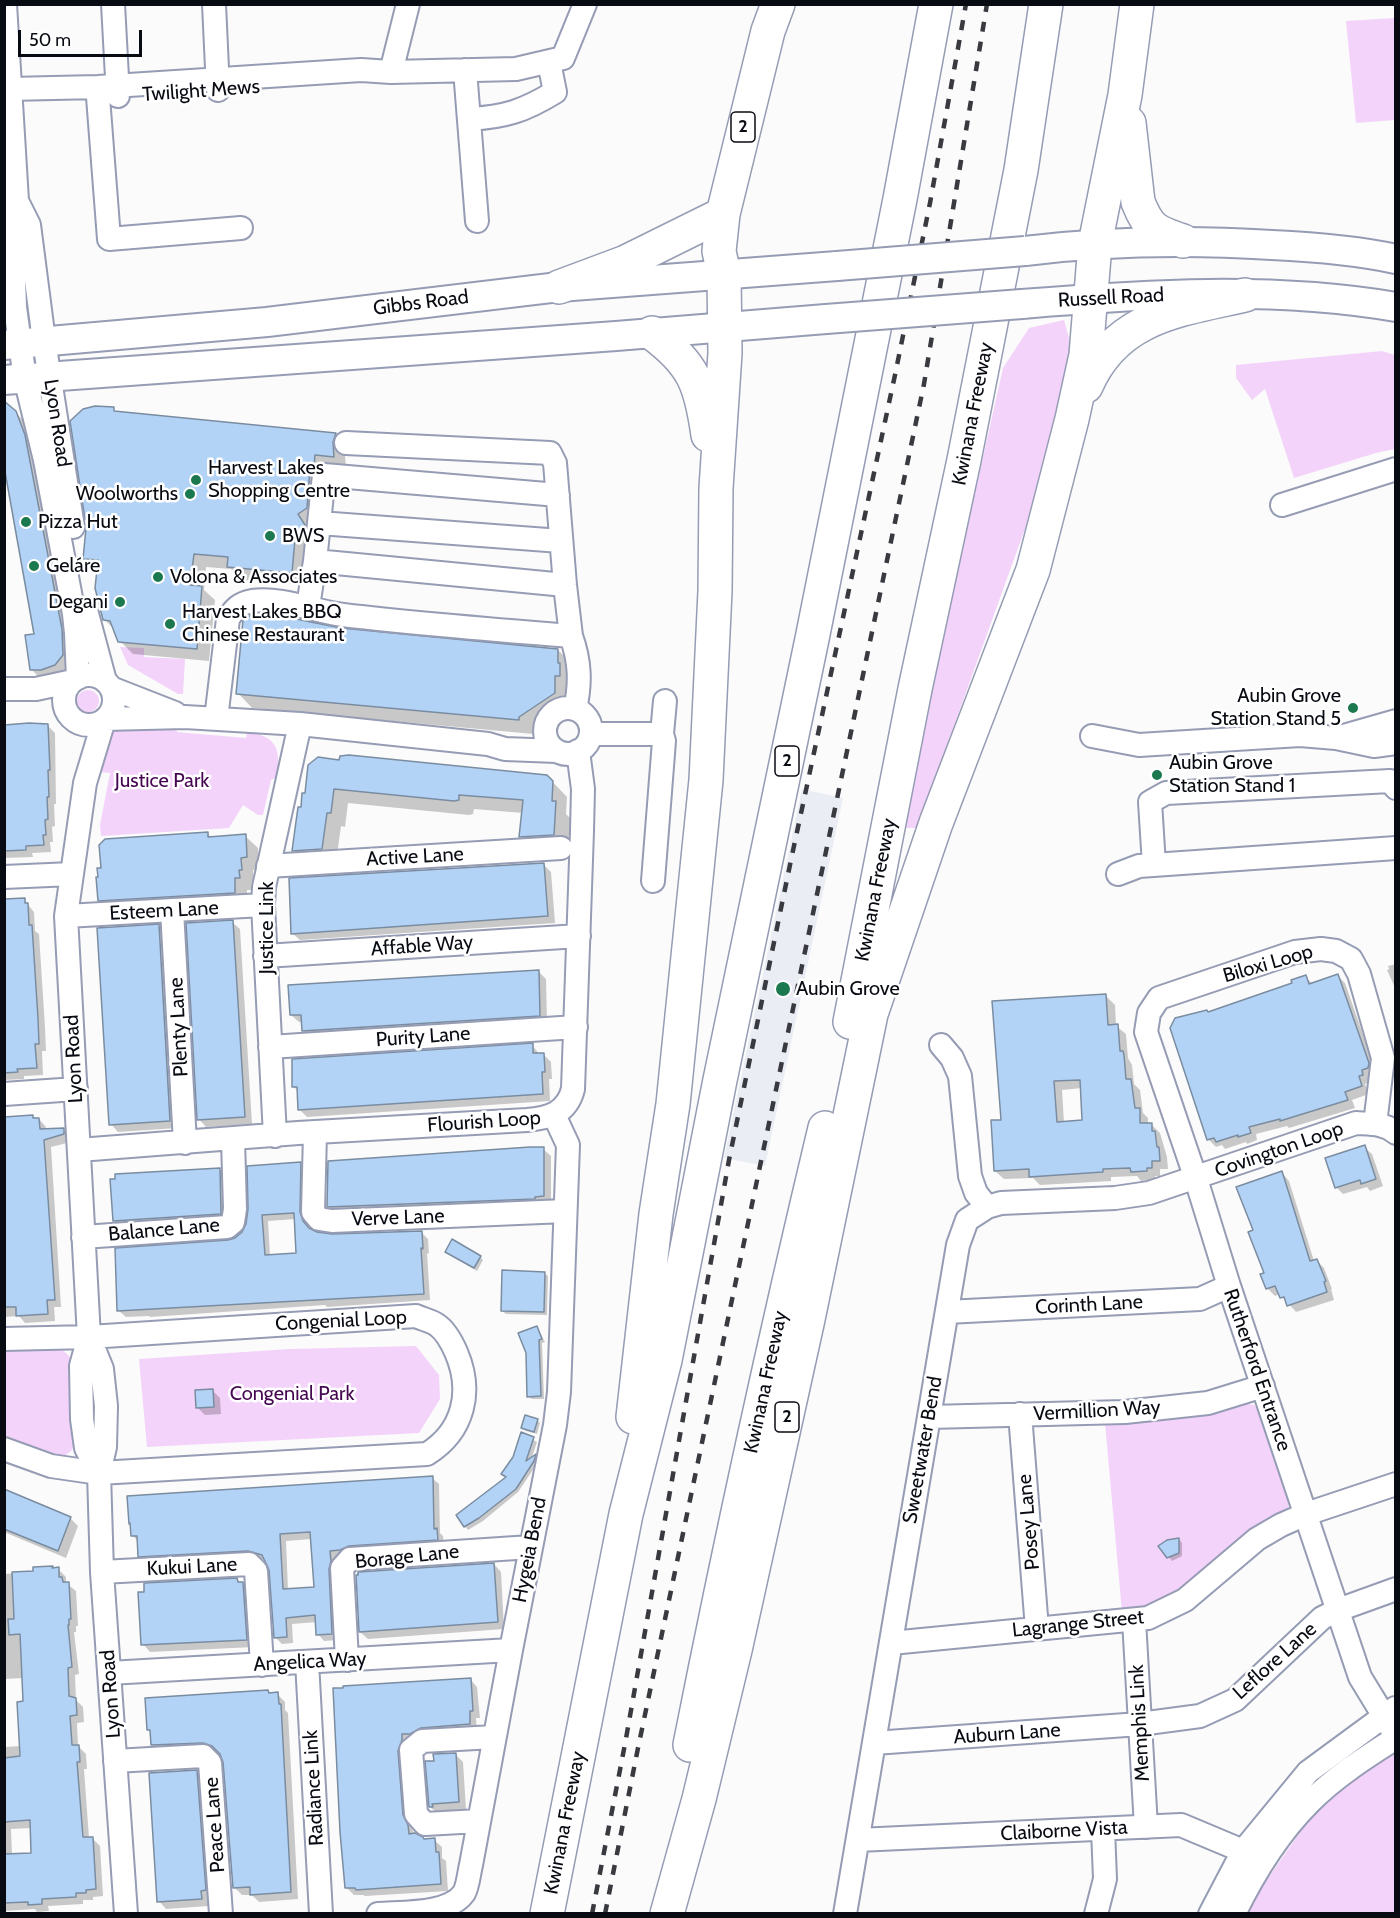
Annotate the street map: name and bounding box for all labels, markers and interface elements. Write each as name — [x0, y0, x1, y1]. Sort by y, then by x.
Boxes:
scale bar — [21, 18, 146, 56]
text: 50 m — [29, 29, 71, 51]
street label: Twilight Mews — [141, 75, 261, 107]
road number: 2 — [731, 112, 755, 142]
street label: Russell Road — [1057, 283, 1165, 313]
street label: Gibbs Road — [372, 285, 470, 321]
street label: Kwinana Freeway — [947, 341, 999, 487]
street label: Lyon Road — [38, 377, 76, 469]
place label: Harvest Lakes Shopping Centre — [208, 456, 350, 503]
marker: Harvest Lakes Shopping Centre — [189, 473, 203, 487]
place label: Woolworths — [76, 482, 178, 506]
marker: Woolworths — [183, 487, 197, 501]
place label: Pizza Hut — [38, 510, 118, 534]
marker: Pizza Hut — [19, 515, 33, 529]
place label: BWS — [282, 524, 324, 548]
marker: BWS — [263, 529, 277, 543]
place label: Geláre — [46, 554, 100, 578]
marker: Geláre — [27, 559, 41, 573]
place label: Volona & Associates — [170, 565, 337, 589]
marker: Volona & Associates — [151, 570, 165, 584]
place label: Degani — [48, 590, 108, 614]
marker: Degani — [113, 595, 127, 609]
place label: Harvest Lakes BBQ Chinese Restaurant — [182, 600, 344, 647]
marker: Harvest Lakes BBQ Chinese Restaurant — [163, 617, 177, 631]
place label: Aubin Grove Station Stand 5 — [1211, 684, 1341, 731]
marker: Aubin Grove Station Stand 5 — [1346, 701, 1360, 715]
road number: 2 — [775, 746, 799, 776]
place label: Aubin Grove Station Stand 1 — [1169, 751, 1295, 798]
marker: Aubin Grove Station Stand 1 — [1150, 768, 1164, 782]
park label: Justice Park — [115, 769, 209, 793]
street label: Kwinana Freeway — [850, 817, 902, 963]
street label: Active Lane — [366, 842, 464, 872]
street label: Justice Link — [255, 882, 279, 974]
street label: Esteem Lane — [109, 896, 219, 926]
street label: Affable Way — [370, 930, 474, 962]
street label: Biloxi Loop — [1220, 940, 1316, 988]
street label: Plenty Lane — [164, 977, 194, 1077]
place label: Aubin Grove — [796, 977, 900, 1001]
marker: Aubin Grove — [774, 980, 792, 998]
street label: Lyon Road — [60, 1014, 88, 1104]
street label: Purity Lane — [375, 1022, 471, 1052]
street label: Flourish Loop — [426, 1106, 542, 1138]
street label: Covington Loop — [1212, 1117, 1346, 1183]
street label: Verve Lane — [351, 1204, 445, 1232]
street label: Balance Lane — [107, 1213, 221, 1247]
street label: Rutherford Entrance — [1218, 1286, 1296, 1454]
street label: Corinth Lane — [1035, 1290, 1143, 1320]
street label: Congenial Loop — [275, 1306, 407, 1336]
street label: Kwinana Freeway — [739, 1309, 793, 1455]
street label: Sweetwater Bend — [898, 1375, 948, 1525]
park label: Congenial Park — [230, 1382, 354, 1406]
street label: Vermillion Way — [1033, 1396, 1161, 1426]
road number: 2 — [775, 1402, 799, 1432]
street label: Posey Lane — [1013, 1473, 1045, 1571]
street label: Hygeia Bend — [508, 1495, 552, 1605]
street label: Borage Lane — [354, 1540, 460, 1574]
street label: Kukui Lane — [146, 1553, 238, 1581]
street label: Lagrange Street — [1011, 1605, 1145, 1643]
street label: Leflore Lane — [1228, 1617, 1322, 1705]
street label: Angelica Way — [253, 1647, 367, 1677]
street label: Lyon Road — [96, 1649, 126, 1739]
street label: Memphis Link — [1125, 1664, 1155, 1782]
street label: Auburn Lane — [953, 1718, 1061, 1750]
street label: Radiance Link — [299, 1730, 329, 1846]
street label: Kwinana Freeway — [539, 1750, 591, 1896]
street label: Peace Lane — [200, 1776, 230, 1874]
street label: Claiborne Vista — [1000, 1816, 1128, 1846]

